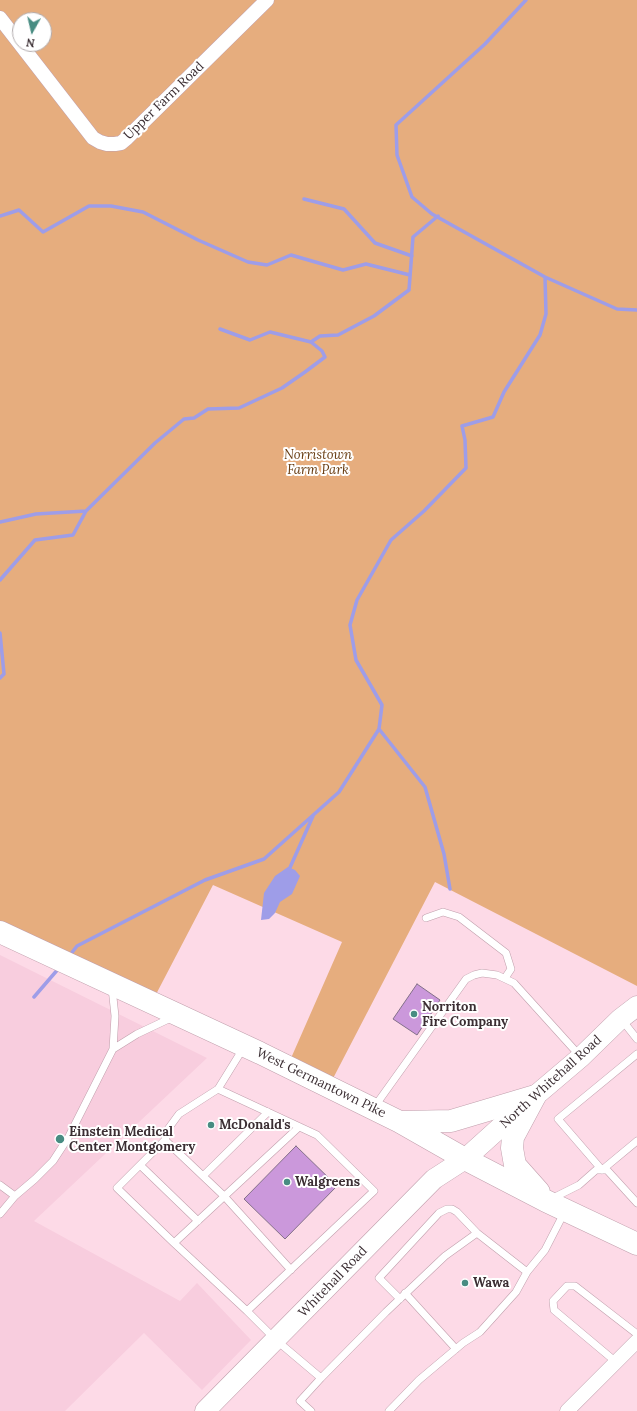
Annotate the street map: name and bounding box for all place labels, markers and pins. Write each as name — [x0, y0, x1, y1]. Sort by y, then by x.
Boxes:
place label: Norriton Fire Company — [422, 999, 508, 1030]
marker: Norriton Fire Company — [409, 1009, 419, 1019]
place label: McDonald's — [219, 1117, 291, 1133]
marker: McDonald's — [206, 1120, 216, 1130]
place label: Einstein Medical Center Montgomery — [69, 1124, 195, 1155]
marker: Einstein Medical Center Montgomery — [54, 1133, 66, 1145]
place label: Walgreens — [295, 1174, 360, 1190]
marker: Walgreens — [282, 1177, 292, 1187]
place label: Wawa — [473, 1275, 509, 1291]
marker: Wawa — [460, 1278, 470, 1288]

